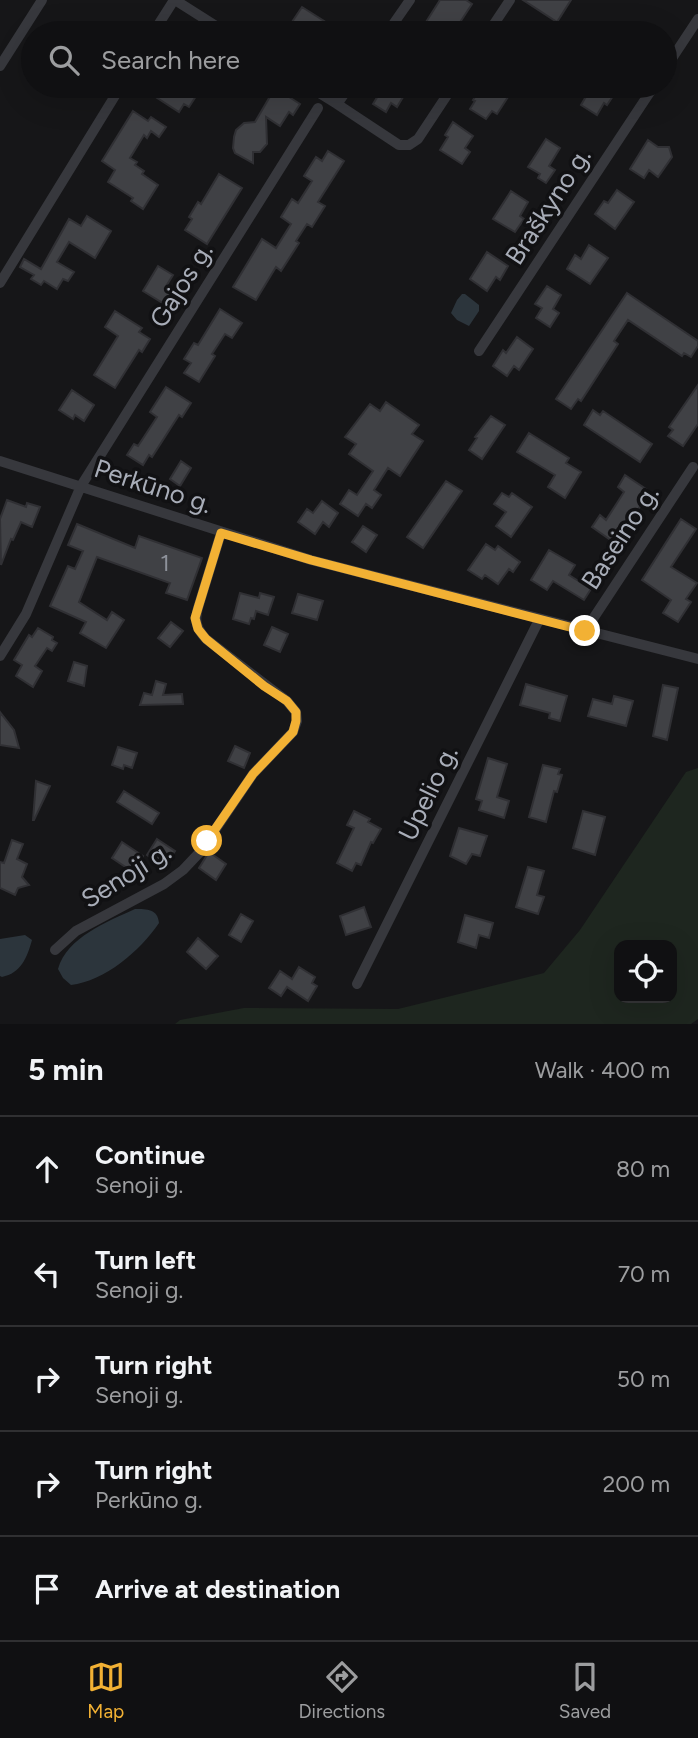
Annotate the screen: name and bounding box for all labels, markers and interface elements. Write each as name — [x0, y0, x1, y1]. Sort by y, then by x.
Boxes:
search box — [21, 21, 677, 98]
icon: search — [45, 41, 83, 79]
text: Search here — [101, 44, 240, 76]
street label: Braškyno g. — [498, 141, 598, 271]
street label: Gajos g. — [142, 237, 220, 333]
street label: Perkūno g. — [90, 452, 216, 520]
street label: Baseino g. — [574, 479, 666, 595]
house number: 1 — [160, 549, 170, 577]
route end — [569, 615, 600, 646]
street label: Upelio g. — [391, 740, 465, 846]
route start — [191, 825, 222, 856]
street label: Senoji g. — [75, 835, 177, 915]
map controls — [614, 940, 677, 1003]
button: locate — [614, 940, 677, 1003]
text: 5 min — [28, 1051, 104, 1088]
text: Walk · 400 m — [535, 1056, 670, 1084]
text: Continue — [95, 1139, 205, 1171]
icon: ahead — [28, 1150, 66, 1188]
text: 80 m — [616, 1155, 670, 1183]
text: Senoji g. — [95, 1171, 183, 1199]
text: Turn left — [95, 1244, 196, 1276]
icon: left — [28, 1255, 66, 1293]
text: 70 m — [618, 1260, 670, 1288]
text: Senoji g. — [95, 1276, 183, 1304]
text: Turn right — [95, 1349, 212, 1381]
icon: right — [28, 1360, 66, 1398]
text: 50 m — [617, 1365, 670, 1393]
text: Senoji g. — [95, 1381, 183, 1409]
text: Turn right — [95, 1454, 212, 1486]
icon: right — [28, 1465, 66, 1503]
text: 200 m — [602, 1470, 670, 1498]
text: Perkūno g. — [95, 1486, 203, 1514]
icon: arrive — [28, 1570, 66, 1608]
text: Arrive at destination — [95, 1573, 340, 1605]
tab: Map — [87, 1658, 125, 1723]
tab: Directions — [298, 1658, 385, 1723]
tab: Saved — [559, 1658, 611, 1723]

